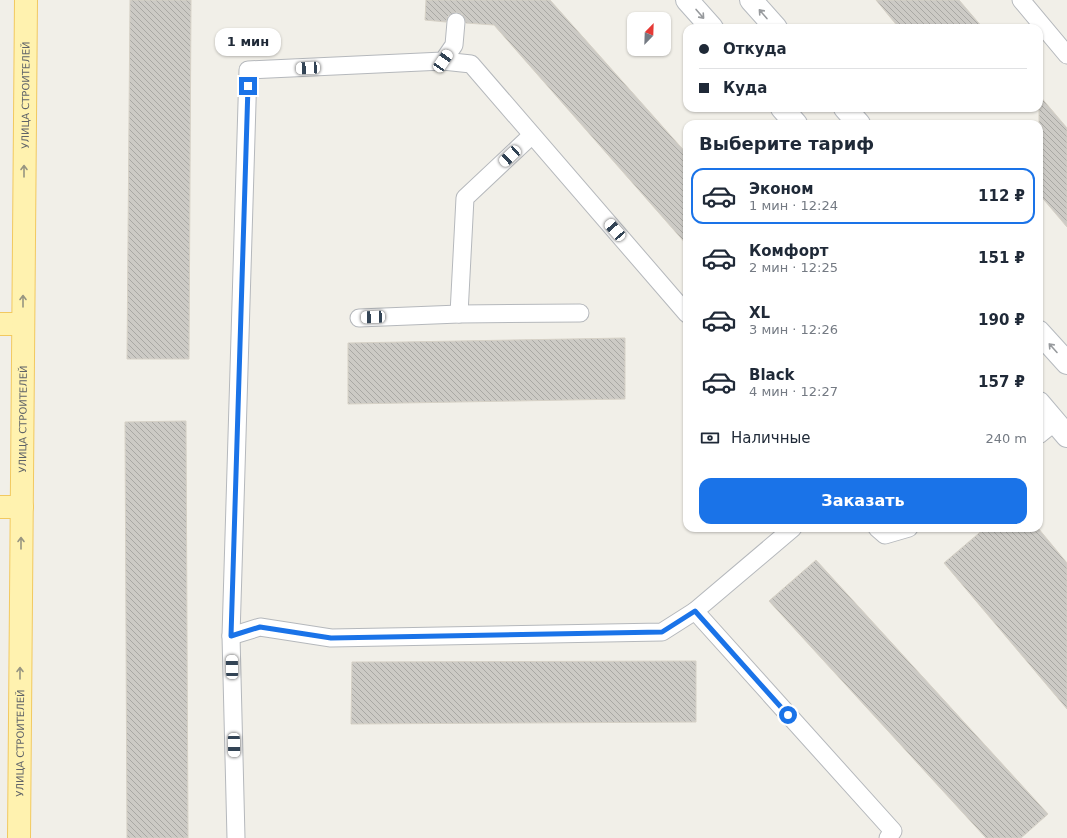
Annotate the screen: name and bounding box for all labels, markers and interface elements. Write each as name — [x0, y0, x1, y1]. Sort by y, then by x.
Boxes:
one-way arrow — [695, 9, 704, 19]
one-way arrow — [759, 9, 768, 19]
north arrow — [627, 12, 671, 56]
map controls — [627, 12, 671, 56]
callout: 1 мин — [215, 28, 281, 56]
text: 1 мин — [227, 34, 269, 49]
text: Откуда — [723, 40, 787, 58]
street label: УЛИЦА СТРОИТЕЛЕЙ — [20, 41, 32, 149]
car — [431, 48, 455, 74]
car — [296, 61, 320, 75]
route end — [239, 77, 257, 95]
text: Куда — [723, 79, 767, 97]
text: Выберите тариф — [699, 133, 874, 154]
car — [497, 143, 523, 169]
one-way arrow — [20, 165, 28, 178]
icon: car — [701, 178, 737, 214]
text: Эконом — [749, 180, 813, 198]
text: 112 ₽ — [978, 187, 1025, 205]
text: 1 мин · 12:24 — [749, 198, 838, 213]
car — [603, 217, 627, 243]
icon: car — [701, 240, 737, 276]
text: Комфорт — [749, 242, 828, 260]
text: 151 ₽ — [978, 249, 1025, 267]
text: 2 мин · 12:25 — [749, 260, 838, 275]
one-way arrow — [19, 295, 27, 308]
icon: car — [701, 302, 737, 338]
text: XL — [749, 304, 770, 322]
car — [361, 311, 385, 323]
text: 190 ₽ — [978, 311, 1025, 329]
text: 3 мин · 12:26 — [749, 322, 838, 337]
one-way arrow — [1049, 343, 1058, 353]
icon: car — [701, 364, 737, 400]
street label: УЛИЦА СТРОИТЕЛЕЙ — [17, 365, 29, 473]
text: Black — [749, 366, 795, 384]
text: 157 ₽ — [978, 373, 1025, 391]
text: 4 мин · 12:27 — [749, 384, 838, 399]
icon: cash — [699, 427, 721, 449]
text: Наличные — [731, 429, 811, 447]
text: 240 m — [985, 431, 1027, 446]
button: Заказать — [699, 478, 1027, 524]
one-way arrow — [17, 537, 25, 550]
car — [226, 655, 238, 679]
one-way arrow — [16, 667, 24, 680]
street label: УЛИЦА СТРОИТЕЛЕЙ — [14, 689, 26, 797]
route start — [779, 706, 797, 724]
car — [228, 733, 240, 757]

